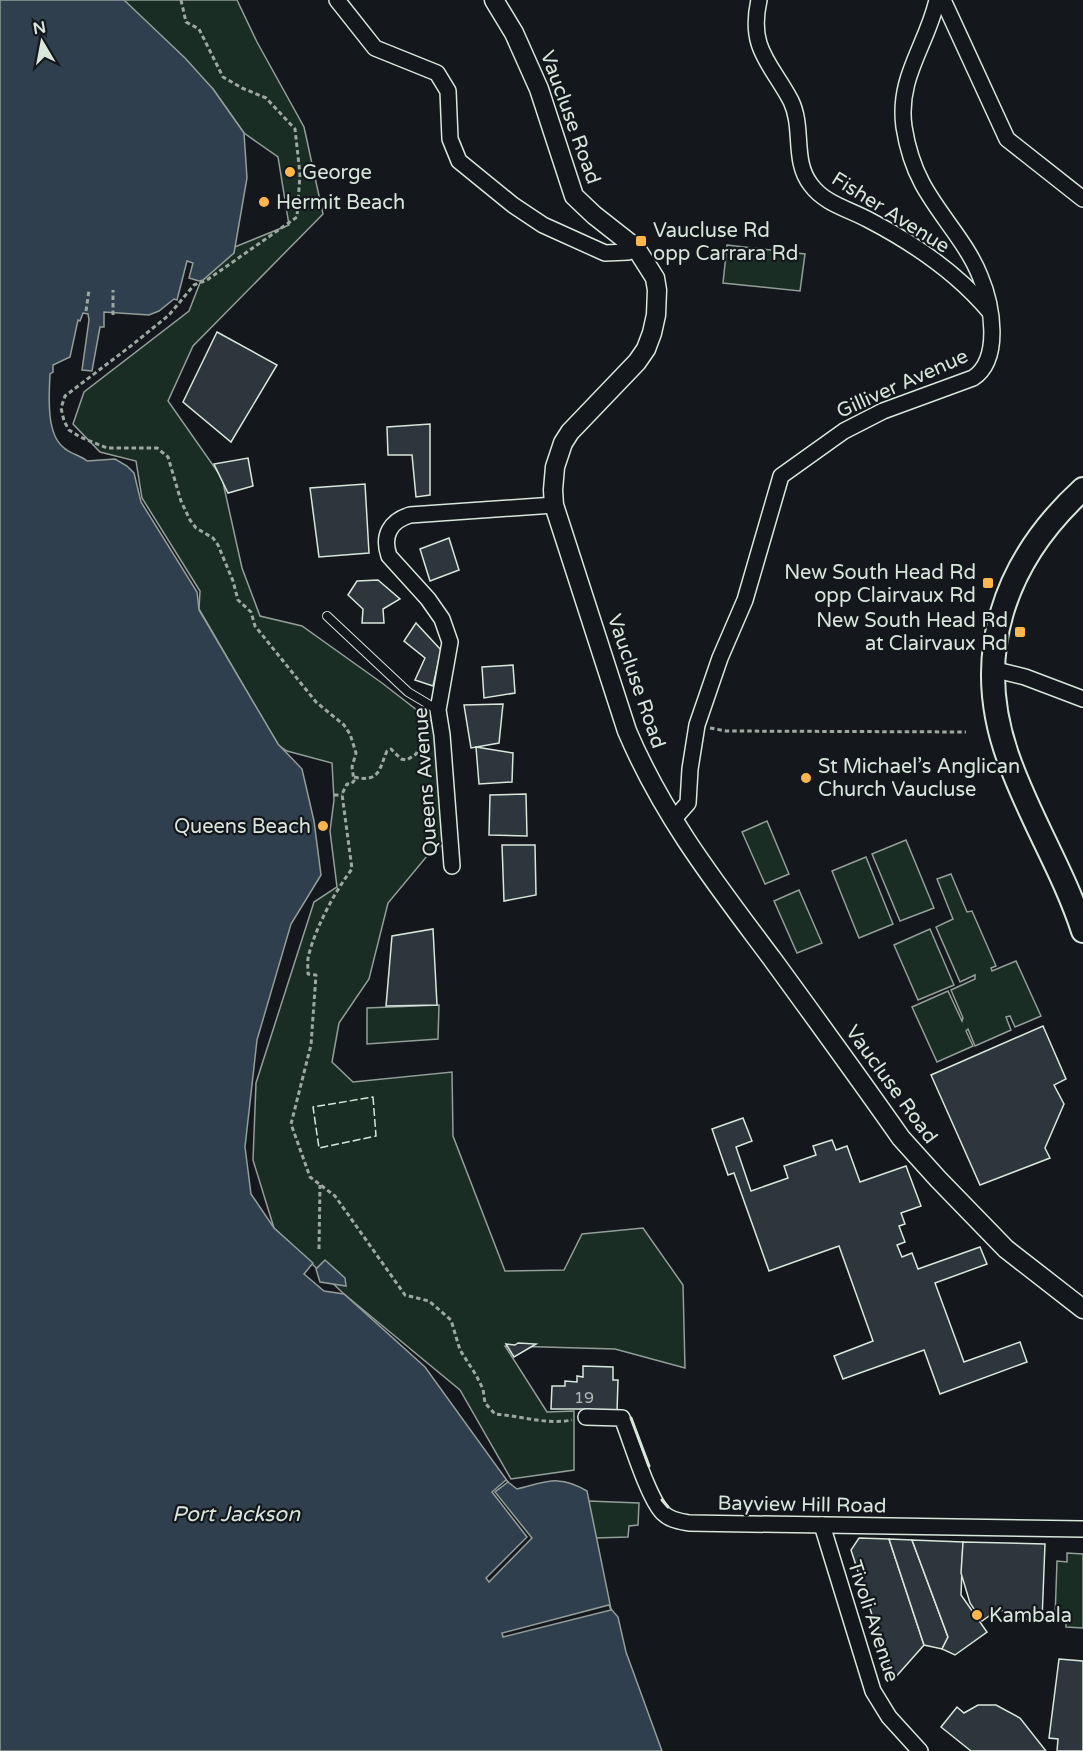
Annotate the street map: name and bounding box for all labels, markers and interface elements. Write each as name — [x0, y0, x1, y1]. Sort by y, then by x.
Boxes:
north arrow — [12, 12, 72, 72]
text: N — [32, 17, 48, 39]
street label: Vaucluse Road — [535, 47, 605, 187]
place label: George — [302, 161, 372, 185]
marker: George — [283, 165, 297, 179]
street label: Fisher Avenue — [827, 167, 954, 259]
place label: Hermit Beach — [276, 191, 405, 215]
marker: Hermit Beach — [257, 195, 271, 209]
place label: Vaucluse Rd opp Carrara Rd — [653, 219, 798, 266]
marker: Vaucluse Rd opp Carrara Rd — [634, 234, 648, 248]
street label: Gilliver Avenue — [833, 344, 972, 424]
place label: New South Head Rd opp Clairvaux Rd — [784, 561, 976, 608]
marker: New South Head Rd opp Clairvaux Rd — [981, 576, 995, 590]
place label: New South Head Rd at Clairvaux Rd — [816, 609, 1008, 656]
street label: Vaucluse Road — [602, 611, 670, 752]
marker: New South Head Rd at Clairvaux Rd — [1013, 625, 1027, 639]
street label: Queens Avenue — [409, 707, 443, 857]
place label: St Michael’s Anglican Church Vaucluse — [818, 755, 1020, 802]
marker: St Michael’s Anglican Church Vaucluse — [799, 771, 813, 785]
place label: Queens Beach — [174, 815, 311, 839]
marker: Queens Beach — [316, 819, 330, 833]
street label: Vaucluse Road — [840, 1021, 942, 1148]
house number: 19 — [574, 1388, 594, 1408]
street label: Bayview Hill Road — [717, 1492, 887, 1518]
water label: Port Jackson — [172, 1502, 301, 1527]
street label: Tivoli Avenue — [842, 1558, 904, 1685]
place label: Kambala — [989, 1604, 1072, 1628]
marker: Kambala — [970, 1608, 984, 1622]

